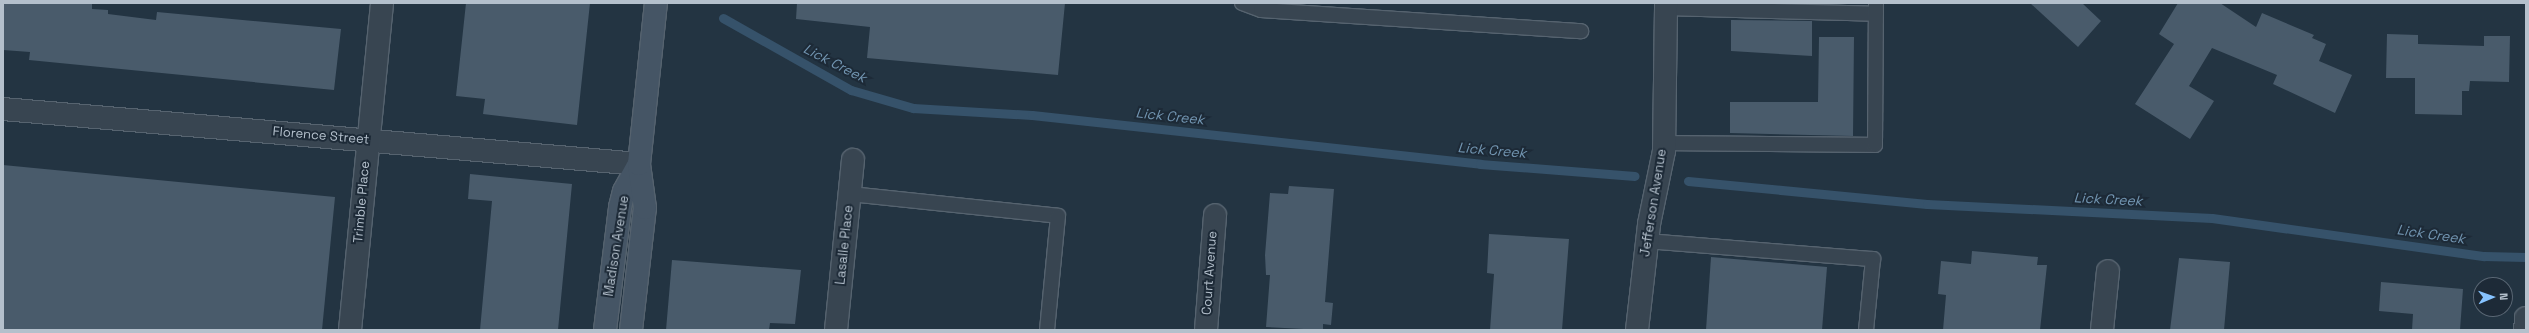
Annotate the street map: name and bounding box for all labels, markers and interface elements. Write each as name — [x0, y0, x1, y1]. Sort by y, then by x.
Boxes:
water label: Lick Creek — [801, 40, 869, 86]
water label: Lick Creek — [1135, 104, 1205, 128]
street label: Florence Street — [272, 124, 370, 148]
water label: Lick Creek — [1457, 139, 1527, 161]
street label: Jefferson Avenue — [1638, 148, 1670, 258]
street label: Trimble Place — [351, 160, 373, 244]
water label: Lick Creek — [2073, 189, 2143, 209]
street label: Madison Avenue — [601, 194, 633, 298]
street label: Lasalle Place — [833, 204, 857, 286]
water label: Lick Creek — [2396, 221, 2466, 247]
street label: Court Avenue — [1199, 230, 1221, 316]
north arrow — [2473, 277, 2513, 317]
text: N — [2497, 293, 2511, 301]

